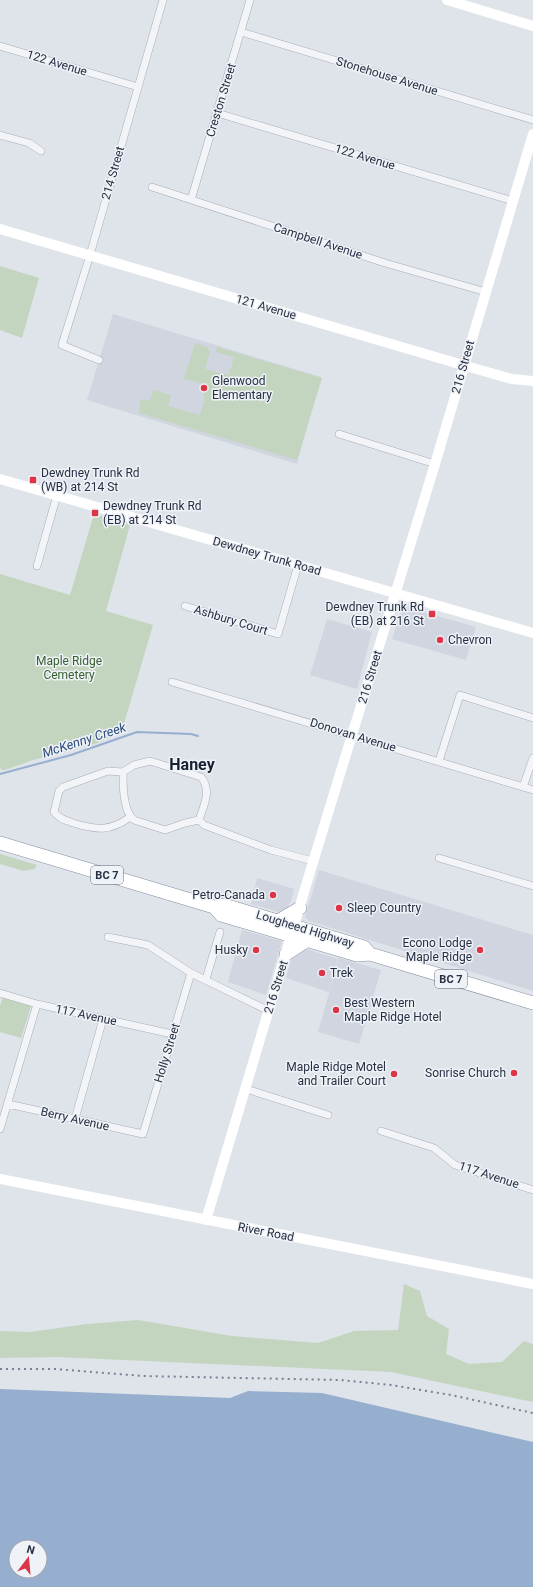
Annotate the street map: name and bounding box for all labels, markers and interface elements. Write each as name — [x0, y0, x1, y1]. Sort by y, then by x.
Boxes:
street label: 122 Avenue — [25, 47, 89, 79]
street label: Stonehouse Avenue — [334, 54, 440, 98]
street label: Creston Street — [203, 61, 239, 139]
street label: 122 Avenue — [333, 141, 397, 173]
street label: 214 Street — [99, 145, 127, 201]
street label: Campbell Avenue — [272, 220, 364, 262]
street label: 121 Avenue — [234, 292, 298, 322]
street label: 216 Street — [449, 339, 477, 395]
place label: Glenwood Elementary — [212, 374, 272, 402]
marker: Glenwood Elementary — [199, 383, 209, 393]
place label: Dewdney Trunk Rd (WB) at 214 St — [41, 466, 140, 494]
marker: Dewdney Trunk Rd (WB) at 214 St — [28, 475, 38, 485]
place label: Dewdney Trunk Rd (EB) at 214 St — [103, 499, 202, 527]
marker: Dewdney Trunk Rd (EB) at 214 St — [90, 508, 100, 518]
street label: Dewdney Trunk Road — [211, 534, 323, 578]
place label: Dewdney Trunk Rd (EB) at 216 St — [325, 600, 424, 628]
street label: Ashbury Court — [192, 602, 270, 638]
marker: Dewdney Trunk Rd (EB) at 216 St — [427, 609, 437, 619]
place label: Chevron — [448, 633, 492, 647]
marker: Chevron — [435, 635, 445, 645]
street label: 216 Street — [355, 649, 385, 705]
park label: Maple Ridge Cemetery — [36, 654, 102, 682]
street label: Donovan Avenue — [308, 715, 398, 755]
water label: McKenny Creek — [40, 719, 128, 761]
district label: Haney — [169, 755, 216, 774]
road number: BC 7 — [91, 866, 123, 884]
place label: Petro-Canada — [192, 888, 265, 902]
marker: Petro-Canada — [268, 890, 278, 900]
place label: Sleep Country — [347, 901, 421, 915]
marker: Sleep Country — [334, 903, 344, 913]
street label: Lougheed Highway — [254, 907, 356, 951]
place label: Econo Lodge Maple Ridge — [403, 936, 472, 964]
place label: Husky — [215, 943, 248, 957]
marker: Husky — [251, 945, 261, 955]
marker: Econo Lodge Maple Ridge — [475, 945, 485, 955]
street label: 216 Street — [261, 959, 291, 1015]
place label: Trek — [330, 966, 354, 980]
marker: Trek — [317, 968, 327, 978]
road number: BC 7 — [435, 970, 467, 988]
place label: Best Western Maple Ridge Hotel — [344, 996, 442, 1024]
street label: 117 Avenue — [54, 1002, 118, 1028]
marker: Best Western Maple Ridge Hotel — [331, 1005, 341, 1015]
street label: Holly Street — [151, 1021, 183, 1084]
place label: Maple Ridge Motel and Trailer Court — [286, 1060, 386, 1088]
place label: Sonrise Church — [425, 1066, 506, 1080]
marker: Sonrise Church — [509, 1068, 519, 1078]
marker: Maple Ridge Motel and Trailer Court — [389, 1069, 399, 1079]
street label: Berry Avenue — [39, 1104, 111, 1134]
street label: 117 Avenue — [457, 1159, 521, 1191]
street label: River Road — [237, 1220, 295, 1244]
north arrow — [8, 1539, 48, 1579]
text: N — [25, 1543, 36, 1557]

